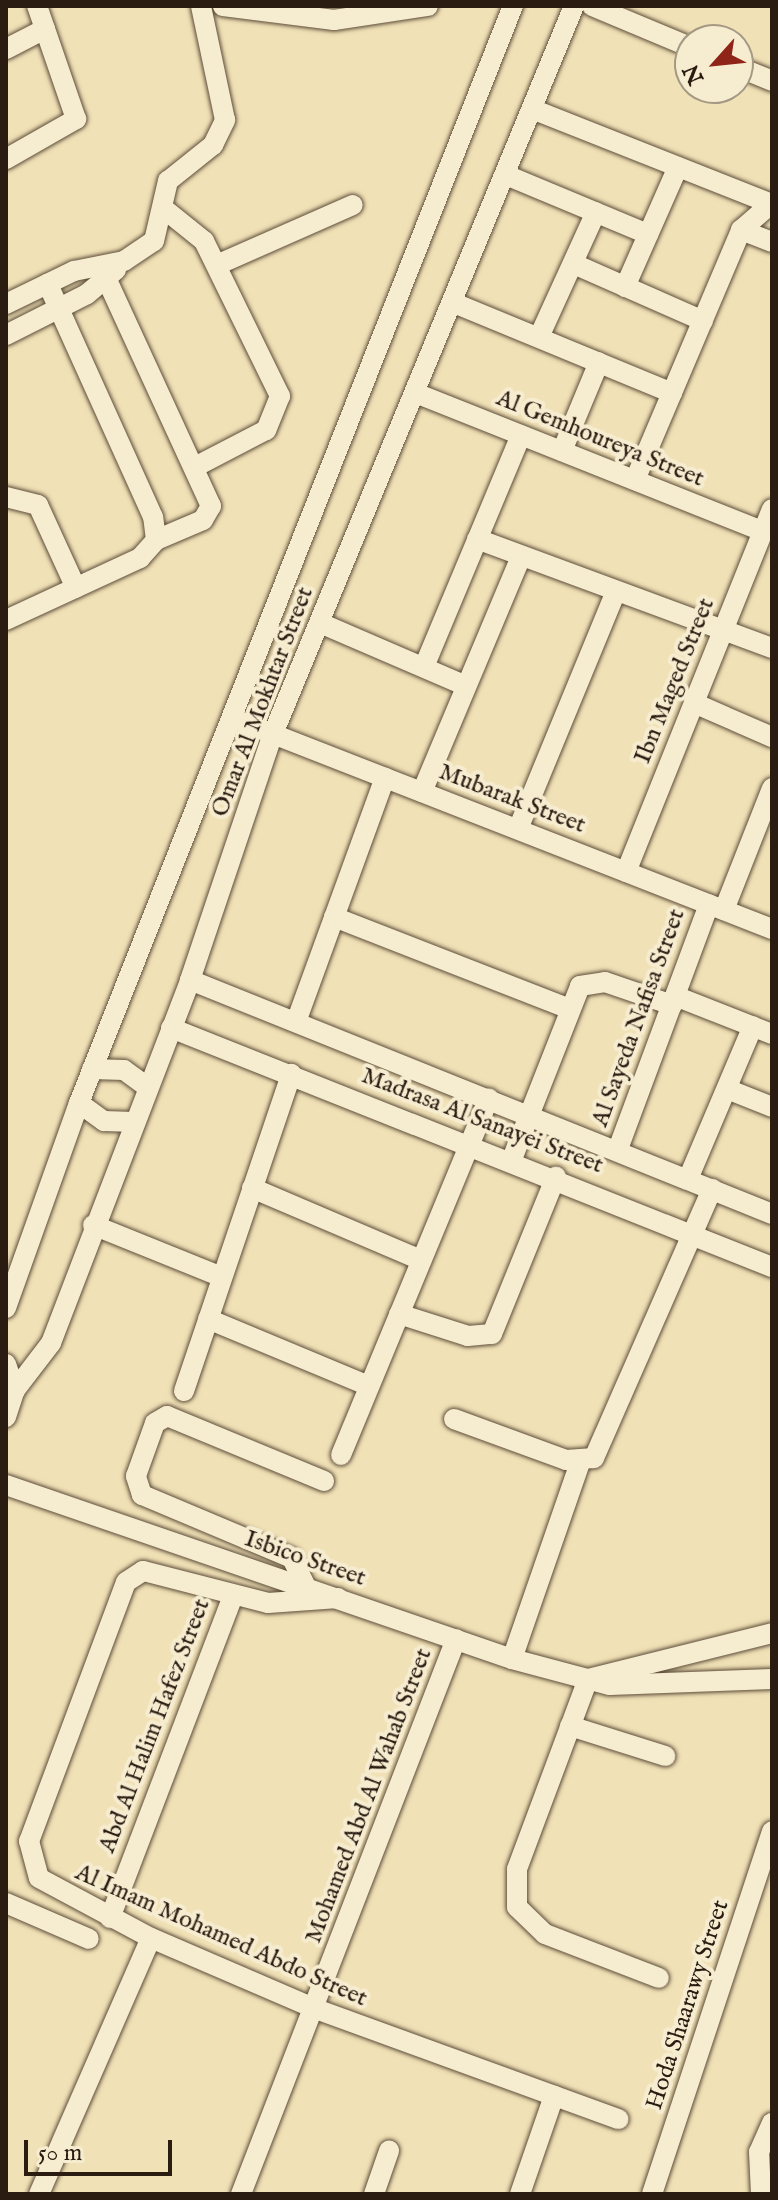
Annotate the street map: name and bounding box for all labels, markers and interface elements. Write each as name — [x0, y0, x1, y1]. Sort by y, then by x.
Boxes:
north arrow — [674, 24, 754, 104]
text: N — [678, 59, 711, 89]
street label: Al Gemhoureya Street — [492, 384, 708, 494]
street label: Omar Al Mokhtar Street — [206, 583, 320, 821]
street label: Ibn Maged Street — [629, 594, 721, 768]
street label: Mubarak Street — [435, 758, 589, 840]
street label: Al Sayeda Nafisa Street — [586, 905, 692, 1131]
street label: Madrasa Al Sanayei Street — [357, 1062, 607, 1180]
street label: Isbico Street — [241, 1525, 369, 1593]
street label: Abd Al Halim Hafez Street — [93, 1595, 217, 1857]
street label: Mohamed Abd Al Wahab Street — [299, 1645, 439, 1947]
street label: Al Imam Mohamed Abdo Street — [71, 1858, 371, 2014]
street label: Hoda Shaarawy Street — [641, 1897, 735, 2113]
scale bar — [28, 2124, 176, 2174]
text: 50 m — [38, 2138, 82, 2169]

